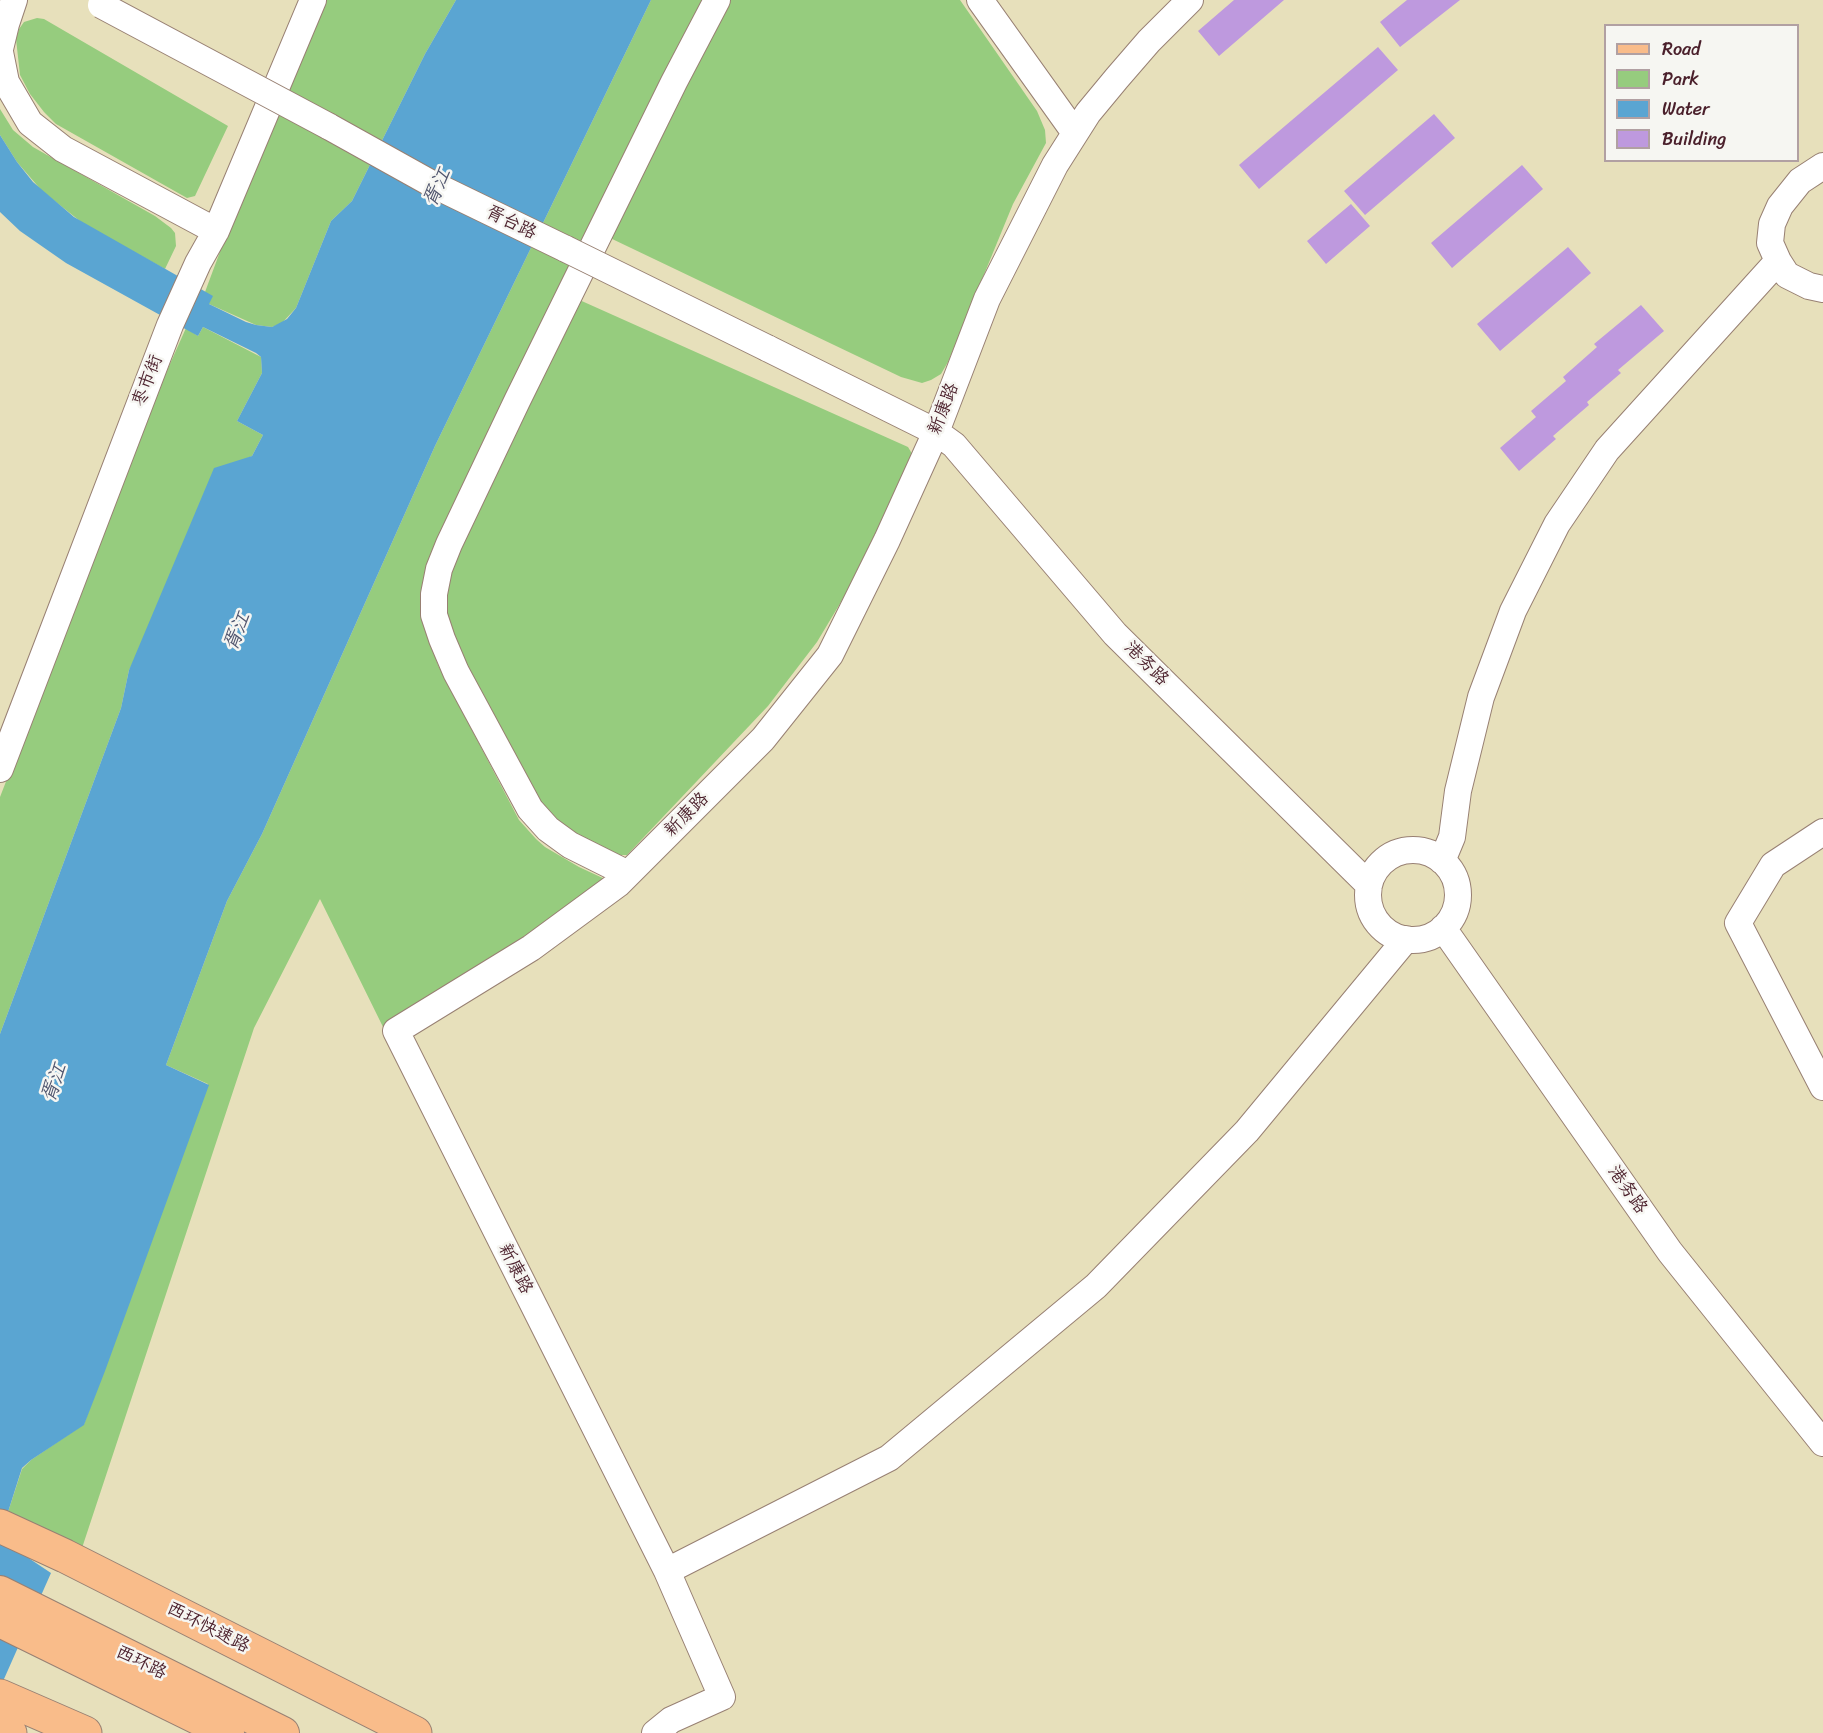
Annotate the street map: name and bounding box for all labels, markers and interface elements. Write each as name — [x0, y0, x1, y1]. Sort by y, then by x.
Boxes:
legend — [1604, 24, 1799, 162]
text: Road — [1662, 33, 1701, 65]
text: Park — [1662, 63, 1699, 95]
text: Water — [1662, 93, 1709, 125]
text: Building — [1662, 123, 1726, 155]
water label: 胥江 — [419, 165, 457, 211]
street label: 胥台路 — [482, 201, 540, 245]
street label: 枣市街 — [128, 352, 168, 410]
street label: 新康路 — [924, 380, 964, 438]
water label: 胥江 — [219, 609, 257, 655]
street label: 港务路 — [1119, 637, 1173, 691]
street label: 新康路 — [660, 788, 714, 842]
water label: 胥江 — [37, 1060, 73, 1106]
street label: 港务路 — [1603, 1162, 1651, 1218]
street label: 新康路 — [493, 1240, 537, 1298]
street label: 西环快速路 — [163, 1598, 253, 1658]
street label: 西环路 — [112, 1641, 170, 1685]

